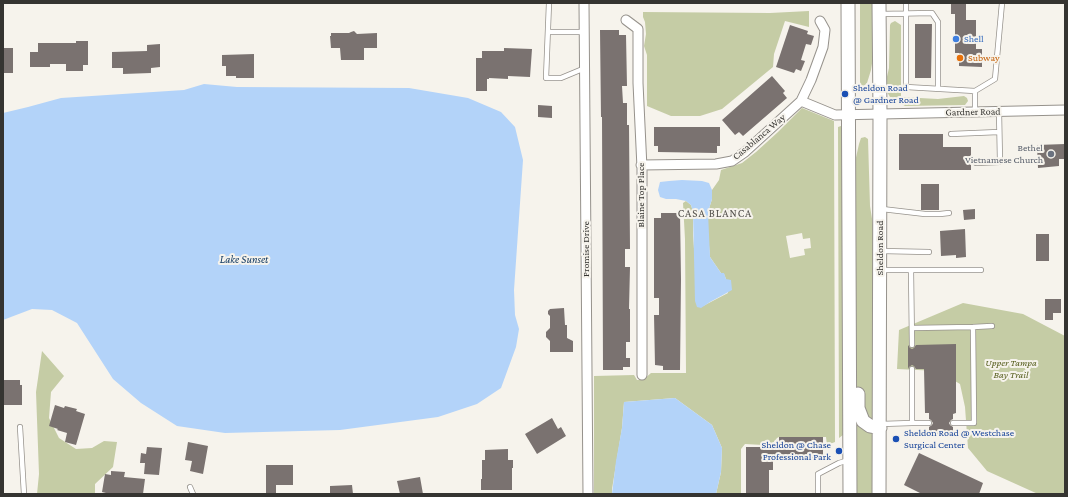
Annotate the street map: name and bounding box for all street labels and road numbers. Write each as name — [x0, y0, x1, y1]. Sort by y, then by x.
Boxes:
street label: Gardner Road — [945, 106, 1001, 118]
street label: Casablanca Way — [730, 111, 788, 163]
street label: Blaine Top Place — [635, 163, 647, 227]
street label: Promise Drive — [580, 221, 592, 277]
street label: Sheldon Road — [874, 221, 886, 275]

